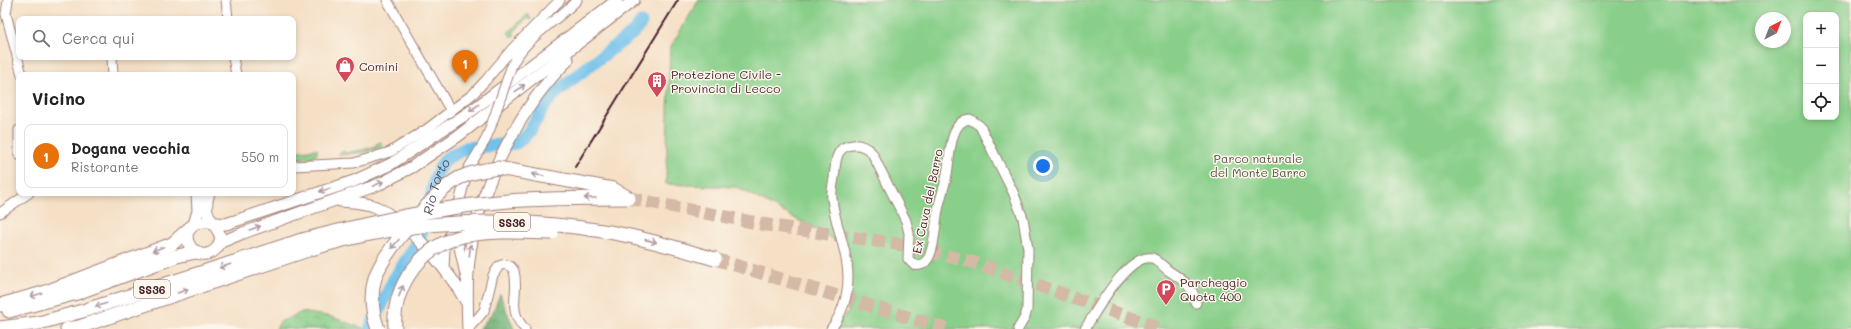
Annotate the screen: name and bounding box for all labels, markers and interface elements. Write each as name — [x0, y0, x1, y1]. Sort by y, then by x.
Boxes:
north arrow — [1755, 12, 1791, 48]
map controls — [1803, 12, 1839, 120]
button: + — [1803, 12, 1839, 48]
search box — [16, 16, 296, 60]
icon: search — [30, 27, 52, 49]
text: Cerca qui — [62, 28, 135, 48]
button: − — [1803, 48, 1839, 84]
pin: 1 — [452, 50, 478, 83]
shop icon: Comini — [334, 55, 356, 83]
place label: Comini — [359, 58, 398, 74]
place label: Protezione Civile - Provincia di Lecco — [671, 66, 781, 96]
building icon: Protezione Civile - Provincia di Lecco — [646, 70, 668, 98]
one-way arrow — [514, 84, 525, 93]
button: locate — [1803, 84, 1839, 120]
text: Vicino — [32, 87, 85, 109]
one-way arrow — [469, 104, 480, 112]
text: Dogana vecchia — [71, 138, 190, 158]
street label: Ex Cava del Barro — [908, 147, 946, 255]
text: 1 — [43, 148, 49, 165]
text: 550 m — [241, 148, 279, 165]
park label: Parco naturale del Monte Barro — [1210, 150, 1306, 180]
water label: Rio Torto — [418, 154, 453, 216]
your location — [1033, 156, 1053, 176]
text: Ristorante — [71, 158, 139, 175]
one-way arrow — [531, 171, 544, 179]
one-way arrow — [371, 180, 383, 188]
one-way arrow — [319, 187, 331, 195]
one-way arrow — [584, 194, 597, 202]
road number: SS36 — [494, 213, 530, 231]
one-way arrow — [249, 224, 261, 232]
one-way arrow — [644, 238, 657, 245]
one-way arrow — [390, 239, 399, 249]
one-way arrow — [466, 244, 474, 257]
one-way arrow — [152, 246, 164, 254]
one-way arrow — [218, 263, 231, 270]
place label: Parcheggio Quota 400 — [1180, 274, 1247, 304]
parking icon: Parcheggio Quota 400 — [1155, 278, 1177, 306]
road number: SS36 — [134, 280, 170, 298]
one-way arrow — [397, 285, 405, 297]
one-way arrow — [177, 286, 189, 294]
one-way arrow — [30, 292, 43, 299]
one-way arrow — [94, 302, 107, 309]

